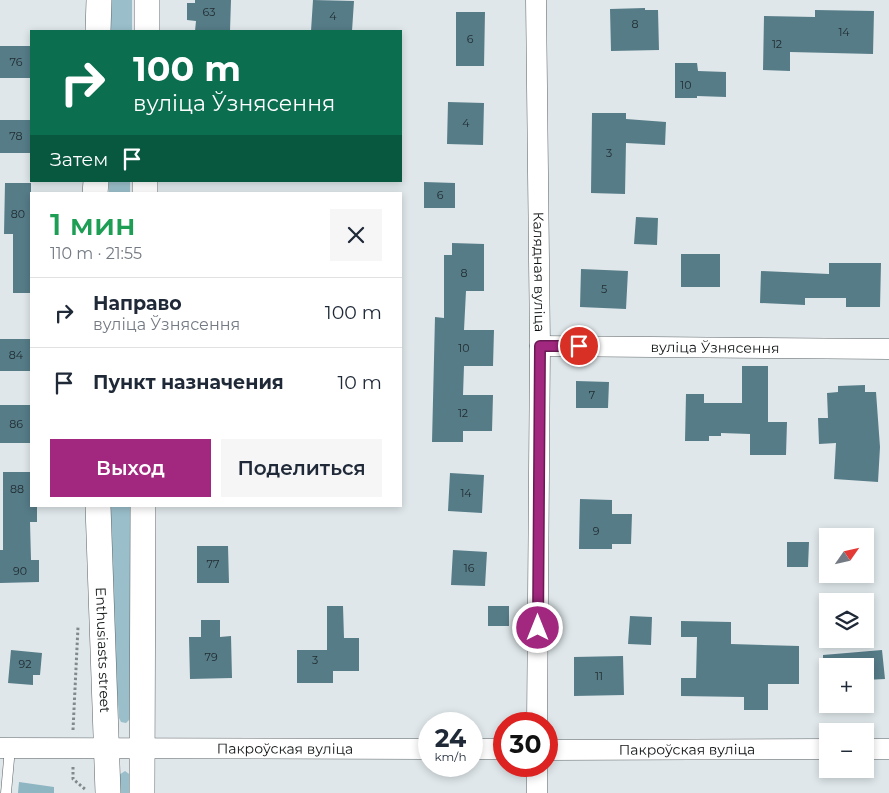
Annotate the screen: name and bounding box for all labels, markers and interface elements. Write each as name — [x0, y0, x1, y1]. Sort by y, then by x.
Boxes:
house number: 63 — [203, 5, 215, 19]
house number: 4 — [329, 9, 337, 23]
house number: 8 — [631, 17, 639, 31]
house number: 14 — [838, 25, 850, 39]
house number: 6 — [467, 32, 474, 46]
house number: 12 — [772, 37, 782, 51]
text: 100 m — [133, 47, 241, 90]
icon: right — [50, 50, 115, 115]
house number: 76 — [10, 55, 23, 69]
house number: 10 — [680, 78, 692, 92]
text: вуліца Ўзнясення — [133, 90, 335, 117]
house number: 4 — [462, 116, 470, 130]
house number: 78 — [9, 129, 23, 143]
icon: arrive — [118, 145, 146, 173]
house number: 3 — [606, 146, 612, 160]
text: Затем — [50, 148, 108, 171]
house number: 6 — [437, 188, 444, 202]
text: 1 мин — [50, 206, 136, 243]
house number: 80 — [11, 207, 25, 221]
button: close — [330, 209, 382, 261]
street label: Калядная вуліца — [529, 212, 549, 332]
text: 110 m · 21:55 — [50, 244, 142, 263]
house number: 8 — [460, 266, 468, 280]
house number: 5 — [601, 282, 607, 296]
text: Направо — [93, 292, 182, 315]
icon: right — [50, 299, 78, 327]
text: 100 m — [325, 301, 382, 324]
text: вуліца Ўзнясення — [93, 315, 240, 334]
pin — [558, 325, 600, 367]
icon: arrive — [565, 332, 593, 360]
street label: вуліца Ўзнясення — [650, 338, 780, 357]
house number: 10 — [458, 341, 470, 355]
house number: 84 — [9, 348, 24, 362]
icon: arrive — [50, 369, 78, 397]
text: Пункт назначения — [93, 371, 284, 394]
text: 10 m — [337, 371, 382, 394]
house number: 7 — [589, 388, 595, 402]
house number: 12 — [458, 406, 468, 420]
house number: 86 — [9, 417, 23, 431]
button: Выход — [50, 439, 211, 497]
button: Поделиться — [221, 439, 382, 497]
house number: 88 — [10, 482, 24, 496]
house number: 14 — [460, 486, 472, 500]
house number: 9 — [593, 524, 600, 538]
north arrow — [819, 528, 874, 582]
map controls — [819, 528, 874, 778]
house number: 77 — [207, 557, 219, 571]
house number: 16 — [464, 561, 475, 575]
house number: 90 — [13, 564, 27, 578]
street label: Enthusiasts street — [92, 587, 114, 713]
button: layers — [819, 593, 874, 648]
position arrow — [511, 601, 563, 653]
house number: 79 — [204, 650, 218, 664]
house number: 3 — [312, 653, 318, 667]
house number: 92 — [19, 657, 31, 671]
button: + — [819, 658, 874, 713]
house number: 11 — [595, 669, 603, 683]
speed limit sign: 30 — [493, 712, 558, 777]
text: 24 — [435, 723, 466, 753]
button: − — [819, 723, 874, 778]
street label: Пакроўская вуліца — [217, 740, 353, 758]
street label: Пакроўская вуліца — [619, 740, 755, 759]
text: km/h — [434, 749, 467, 764]

